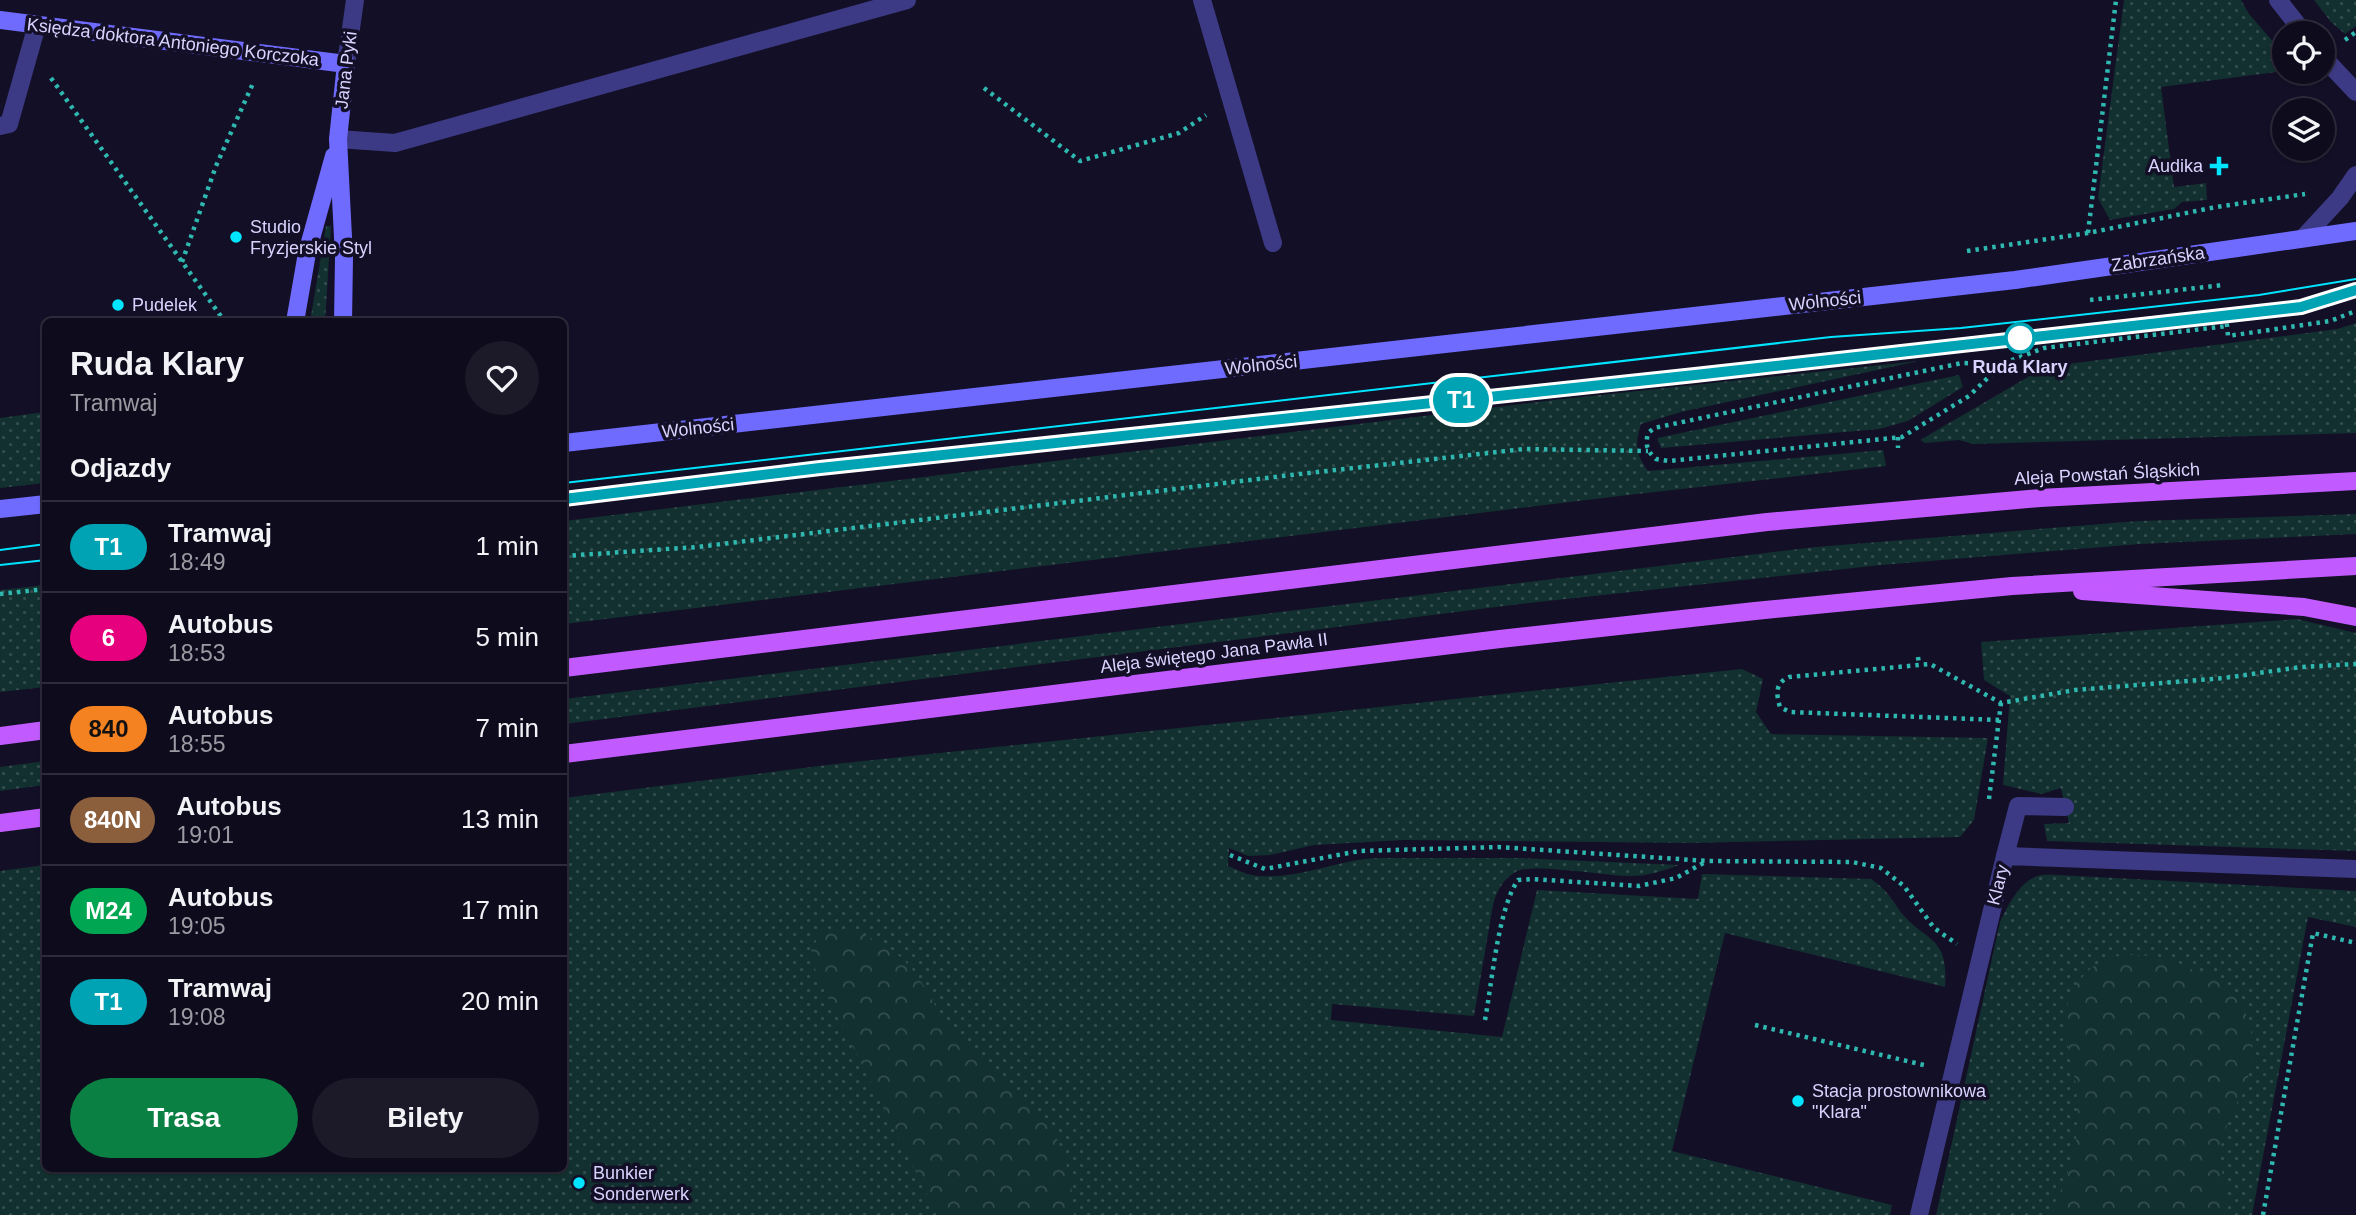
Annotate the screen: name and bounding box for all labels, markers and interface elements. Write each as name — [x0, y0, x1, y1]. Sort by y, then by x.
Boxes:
street label: Księdza doktora Antoniego Korczoka — [26, 14, 321, 70]
map controls — [2272, 21, 2335, 161]
button: locate — [2272, 21, 2335, 84]
street label: Jana Pyki — [331, 30, 361, 110]
button: layers — [2272, 98, 2335, 161]
place label: Audika — [2148, 156, 2204, 176]
marker: Audika — [2209, 156, 2229, 176]
place label: Studio Fryzjerskie Styl — [250, 217, 372, 258]
marker: Studio Fryzjerskie Styl — [228, 229, 244, 245]
street label: Zabrzańska — [2110, 242, 2207, 275]
street label: Wolności — [1788, 287, 1862, 315]
place label: Pudelek — [132, 295, 198, 315]
marker: Pudelek — [110, 297, 126, 313]
marker: Ruda Klary — [2005, 323, 2035, 353]
button: heart — [465, 341, 539, 415]
text: Ruda Klary — [70, 345, 244, 382]
street label: Wolności — [1224, 351, 1298, 379]
place label: Ruda Klary — [1972, 357, 2068, 377]
line badge: T1 — [1430, 377, 1492, 423]
text: T1 — [1447, 386, 1475, 413]
text: Tramwaj — [70, 390, 157, 416]
street label: Wolności — [661, 414, 735, 442]
text: Odjazdy — [70, 453, 171, 483]
street label: Aleja Powstań Śląskich — [2014, 458, 2200, 489]
text: Tramwaj — [168, 518, 272, 548]
text: 1 min — [475, 531, 539, 561]
text: T1 — [94, 533, 123, 560]
text: 18:49 — [168, 549, 226, 575]
text: Autobus — [168, 609, 273, 639]
text: 5 min — [475, 622, 539, 652]
text: 6 — [102, 624, 115, 651]
street label: Aleja świętego Jana Pawła II — [1099, 629, 1329, 677]
text: 18:53 — [168, 640, 226, 666]
text: Autobus — [168, 700, 273, 730]
text: 7 min — [475, 713, 539, 743]
text: 840 — [88, 715, 129, 742]
text: 18:55 — [168, 731, 226, 757]
text: Autobus — [176, 791, 282, 821]
text: 13 min — [461, 804, 539, 834]
text: 840N — [84, 806, 141, 833]
text: 19:01 — [176, 822, 234, 848]
street label: Klary — [1983, 863, 2013, 907]
text: Autobus — [168, 882, 273, 912]
text: 17 min — [461, 895, 539, 925]
text: M24 — [85, 897, 132, 924]
text: 19:05 — [168, 913, 226, 939]
text: Tramwaj — [168, 973, 272, 1003]
text: 20 min — [461, 986, 539, 1016]
text: T1 — [94, 988, 123, 1015]
text: 19:08 — [168, 1004, 226, 1030]
button: Trasa — [70, 1078, 298, 1158]
button: Bilety — [312, 1078, 539, 1158]
place label: Stacja prostownikowa "Klara" — [1812, 1081, 1987, 1122]
marker: Stacja prostownikowa "Klara" — [1790, 1093, 1806, 1109]
place label: Bunkier Sonderwerk — [593, 1163, 690, 1204]
marker: Bunkier Sonderwerk — [571, 1175, 587, 1191]

